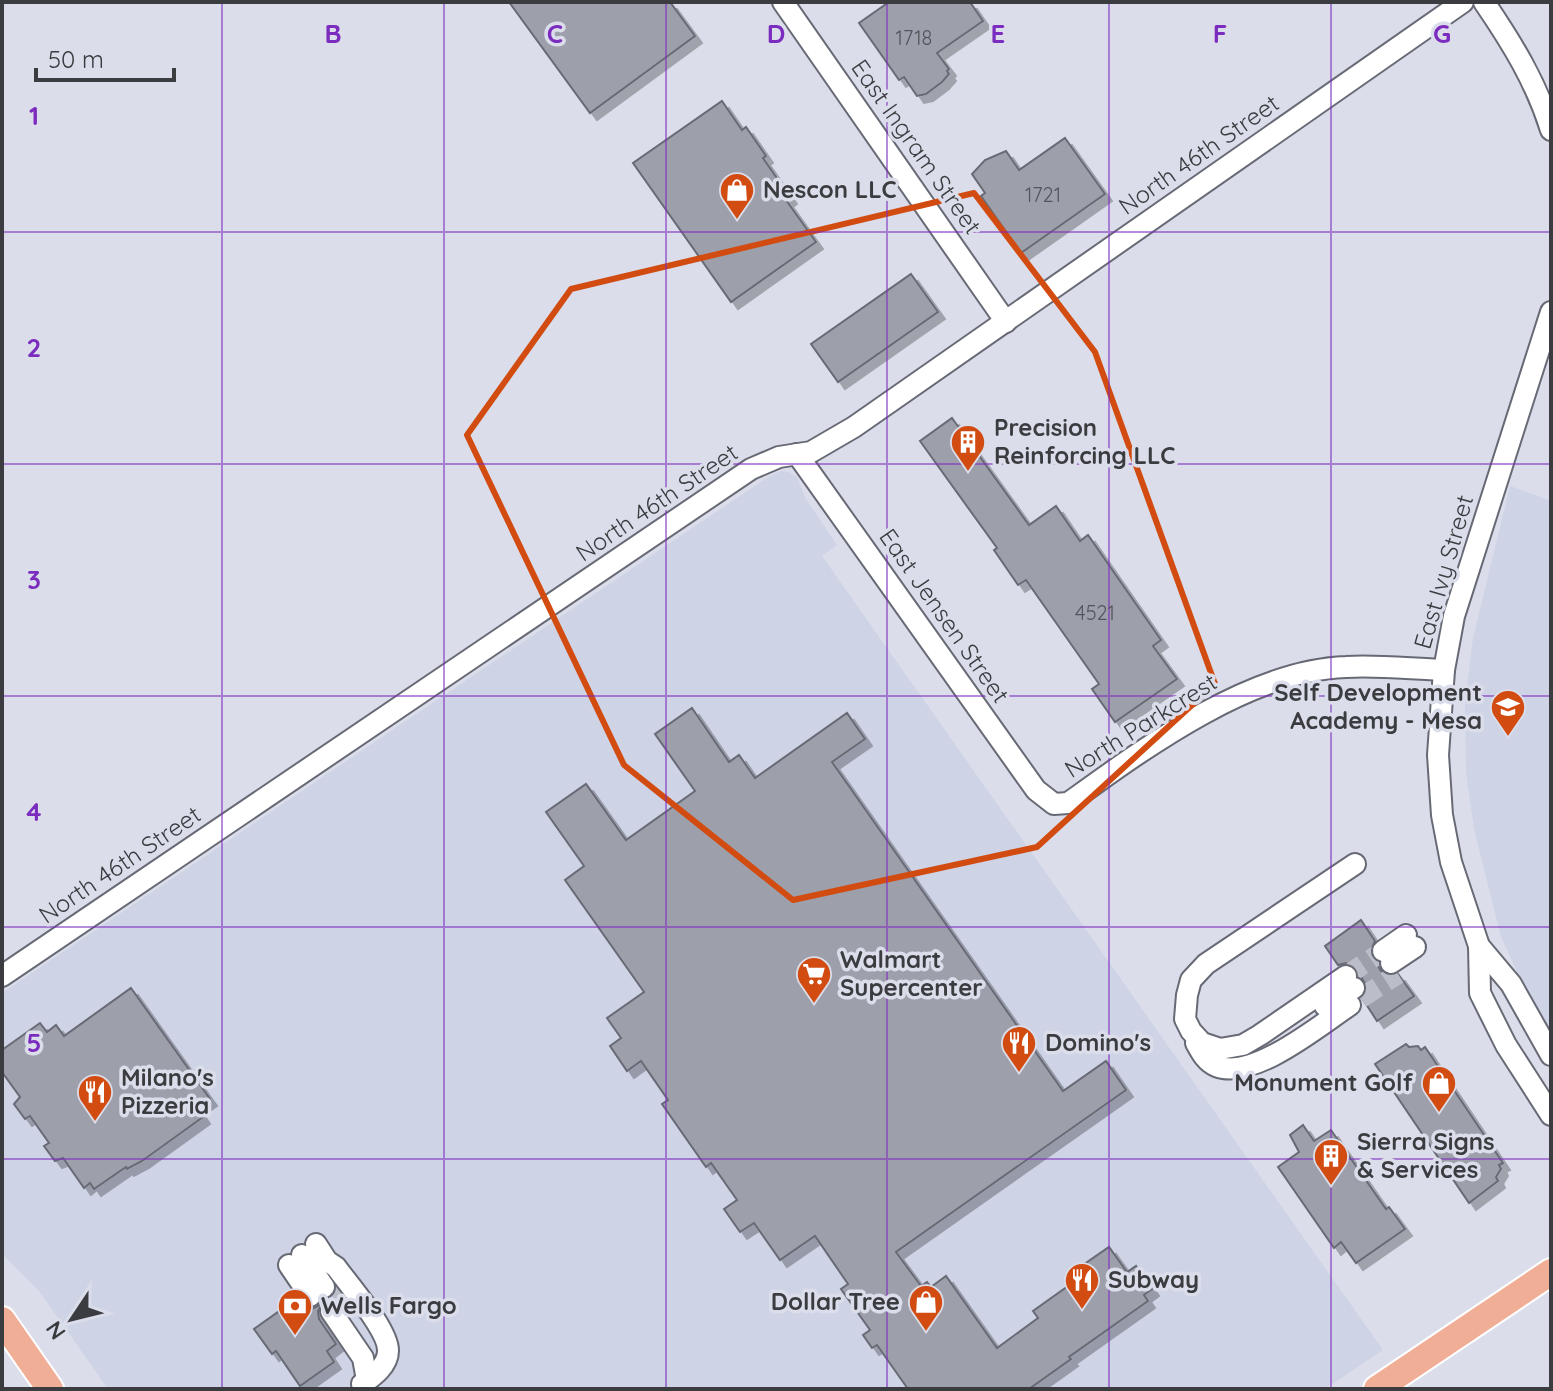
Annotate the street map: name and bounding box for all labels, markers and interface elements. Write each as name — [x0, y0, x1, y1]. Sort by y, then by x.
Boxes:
text: B — [324, 17, 342, 50]
text: C — [547, 17, 563, 50]
text: D — [767, 17, 785, 50]
text: E — [991, 17, 1005, 50]
text: F — [1213, 17, 1227, 50]
text: G — [1433, 17, 1451, 50]
house number: 1718 — [896, 25, 932, 50]
scale bar — [36, 32, 174, 82]
text: 50 m — [48, 44, 104, 74]
street label: East Ingram Street — [845, 53, 988, 240]
street label: North 46th Street — [1112, 88, 1284, 221]
text: 1 — [29, 99, 39, 132]
shop icon: Nescon LLC — [718, 171, 756, 221]
place label: Nescon LLC — [763, 174, 897, 204]
house number: 1721 — [1025, 182, 1061, 207]
text: 2 — [27, 331, 41, 364]
place label: Precision Reinforcing LLC — [994, 412, 1175, 470]
building icon: Precision Reinforcing LLC — [949, 423, 987, 473]
street label: North 46th Street — [570, 437, 743, 567]
street label: East Ivy Street — [1407, 491, 1479, 652]
street label: East Jensen Street — [873, 522, 1016, 708]
text: 3 — [27, 563, 41, 596]
house number: 4521 — [1075, 600, 1115, 625]
street label: North Parkcrest — [1059, 666, 1222, 784]
place label: Self Development Academy - Mesa — [1274, 677, 1482, 735]
school or university icon: Self Development Academy - Mesa — [1489, 688, 1527, 738]
street label: North 46th Street — [34, 800, 206, 930]
place label: Walmart Supercenter — [840, 944, 983, 1002]
supermarket icon: Walmart Supercenter — [795, 955, 833, 1005]
restaurant icon: Domino's — [1000, 1024, 1038, 1074]
text: 5 — [27, 1026, 41, 1059]
place label: Domino's — [1045, 1027, 1151, 1057]
place label: Milano's Pizzeria — [121, 1062, 214, 1120]
shop icon: Monument Golf — [1420, 1064, 1458, 1114]
place label: Monument Golf — [1234, 1067, 1413, 1097]
restaurant icon: Milano's Pizzeria — [76, 1073, 114, 1123]
place label: Sierra Signs & Services — [1357, 1126, 1495, 1184]
building icon: Sierra Signs & Services — [1312, 1137, 1350, 1187]
restaurant icon: Subway — [1063, 1261, 1101, 1311]
place label: Subway — [1108, 1264, 1199, 1294]
north arrow — [32, 1279, 112, 1359]
shop icon: Dollar Tree — [907, 1283, 945, 1333]
place label: Dollar Tree — [771, 1286, 900, 1316]
bank icon: Wells Fargo — [276, 1287, 314, 1337]
place label: Wells Fargo — [321, 1290, 457, 1320]
text: N — [40, 1316, 72, 1345]

